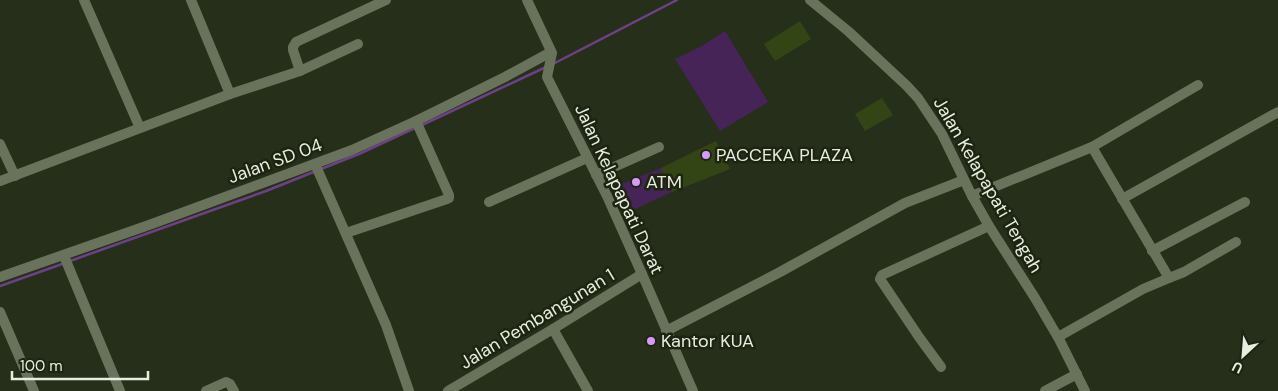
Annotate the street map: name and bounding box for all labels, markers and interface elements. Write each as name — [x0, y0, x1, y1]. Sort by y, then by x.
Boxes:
street label: Jalan Kelapapati Tengah — [928, 93, 1048, 277]
street label: Jalan Kelapapati Darat — [569, 100, 669, 278]
street label: Jalan SD 04 — [225, 133, 325, 189]
place label: PACCEKA PLAZA — [716, 143, 853, 167]
marker: PACCEKA PLAZA — [700, 149, 712, 161]
place label: ATM — [646, 170, 682, 194]
marker: ATM — [630, 176, 642, 188]
street label: Jalan Pembangunan 1 — [455, 263, 619, 375]
place label: Kantor KUA — [661, 329, 754, 353]
north arrow — [1218, 331, 1268, 381]
marker: Kantor KUA — [645, 335, 657, 347]
scale bar — [12, 348, 149, 380]
text: 100 m — [20, 356, 63, 376]
text: U — [1229, 357, 1246, 378]

